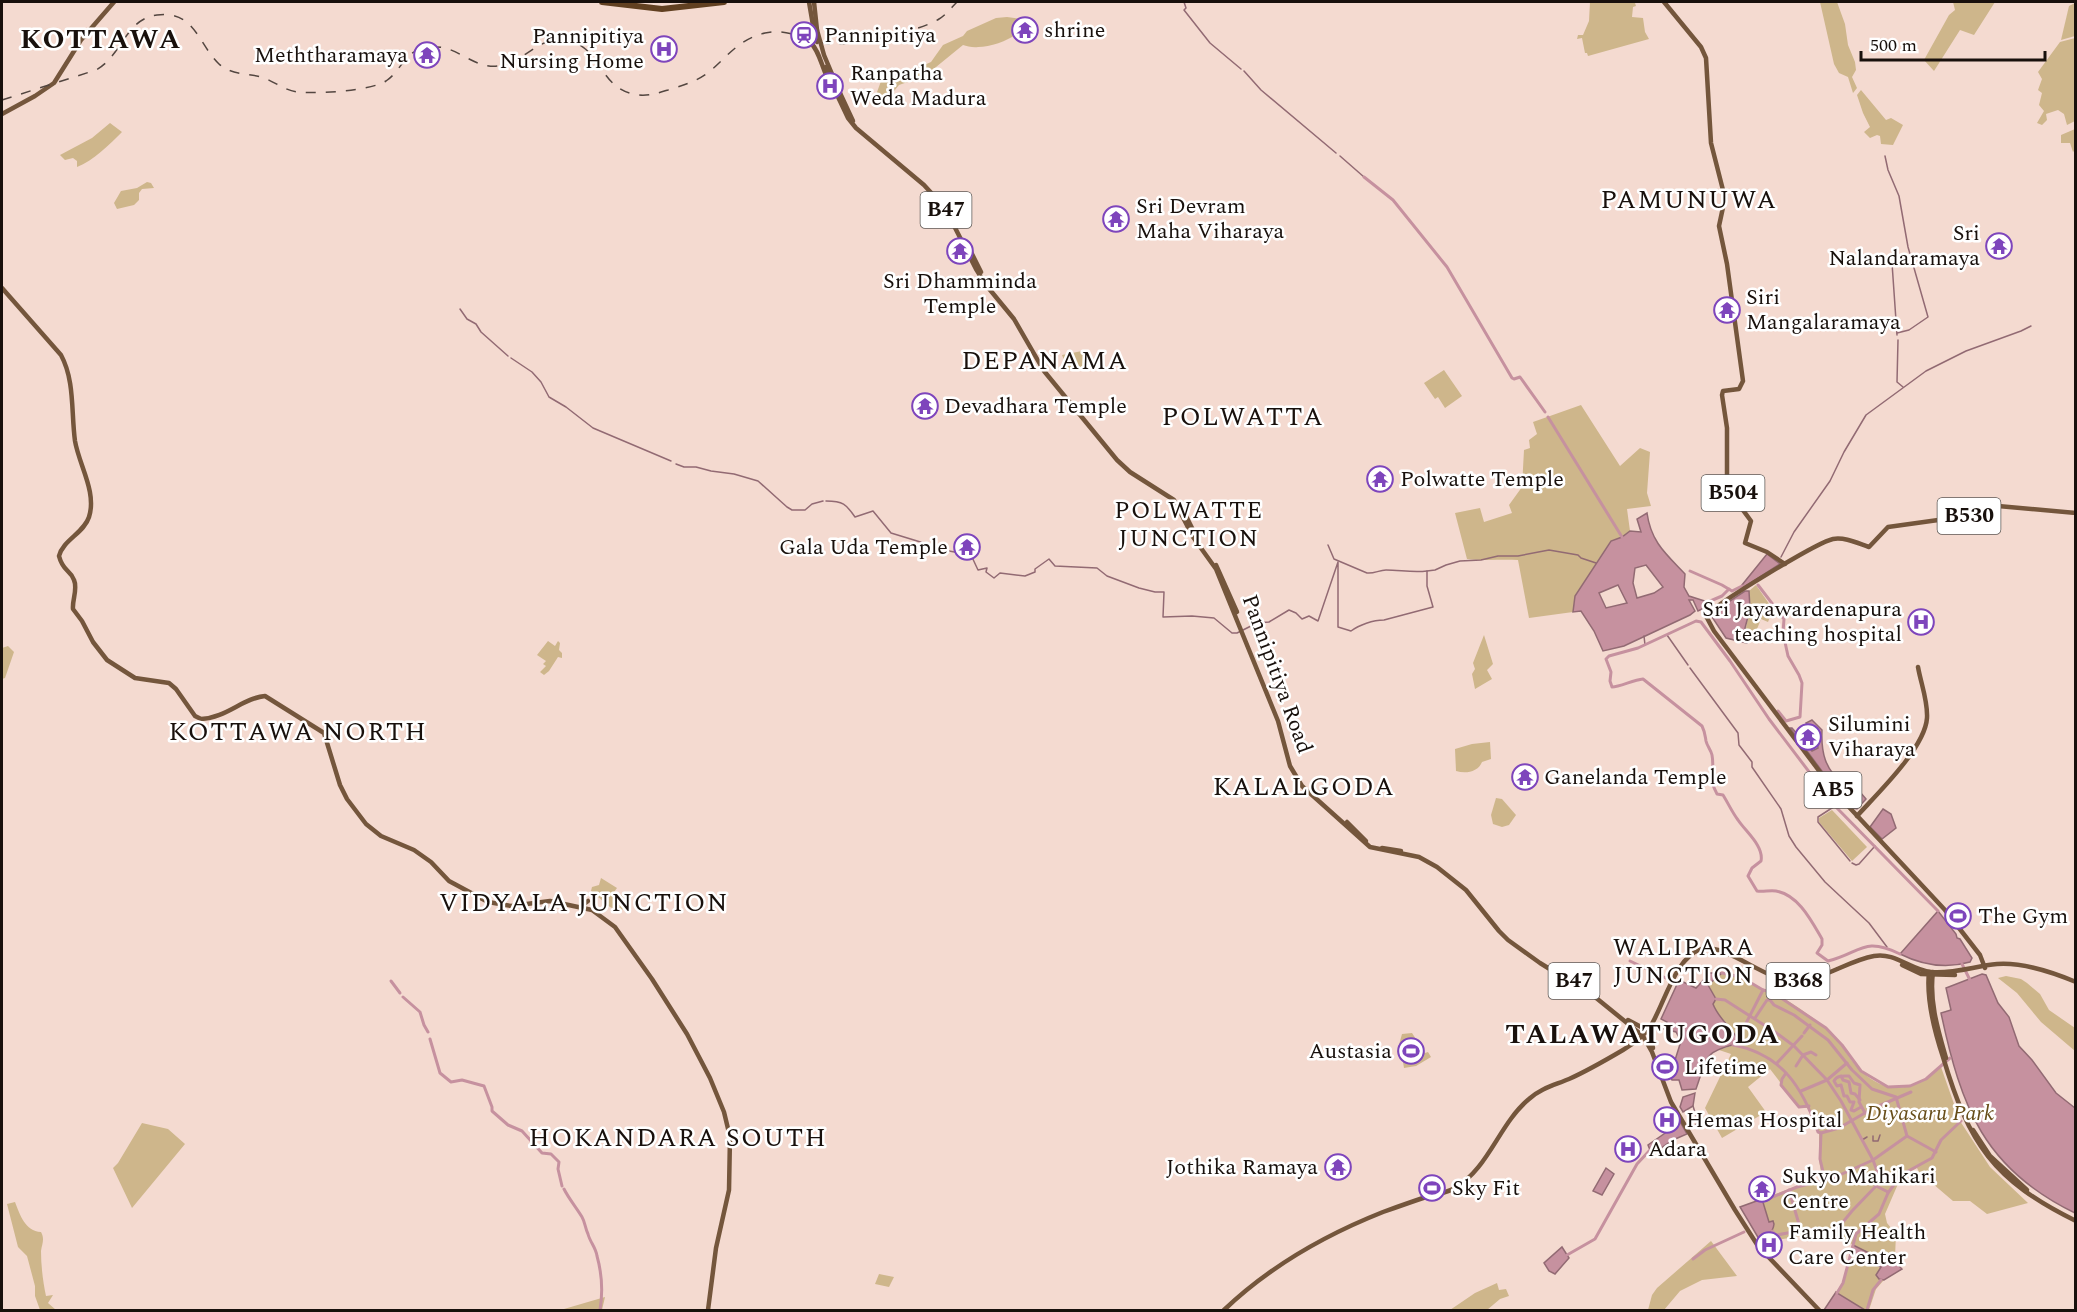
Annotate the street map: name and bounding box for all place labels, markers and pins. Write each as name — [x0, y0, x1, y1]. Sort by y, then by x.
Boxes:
place label: shrine — [1044, 14, 1105, 47]
temple icon: shrine — [1010, 15, 1040, 45]
place label: Pannipitiya — [824, 19, 936, 52]
place label: Pannipitiya Nursing Home — [499, 20, 644, 78]
station icon: Pannipitiya — [789, 20, 819, 50]
hospital icon: Pannipitiya Nursing Home — [649, 34, 679, 64]
place label: Meththaramaya — [254, 39, 408, 72]
temple icon: Meththaramaya — [412, 40, 442, 70]
place label: Ranpatha Weda Madura — [850, 57, 987, 115]
hospital icon: Ranpatha Weda Madura — [815, 71, 845, 101]
place label: Sri Devram Maha Viharaya — [1136, 190, 1284, 248]
temple icon: Sri Devram Maha Viharaya — [1101, 204, 1131, 234]
place label: Sri Nalandaramaya — [1828, 217, 1980, 275]
temple icon: Sri Nalandaramaya — [1984, 231, 2014, 261]
temple icon: Sri Dhamminda Temple — [945, 236, 975, 266]
place label: Sri Dhamminda Temple — [883, 265, 1037, 323]
place label: Siri Mangalaramaya — [1746, 281, 1901, 339]
temple icon: Siri Mangalaramaya — [1712, 295, 1742, 325]
place label: Devadhara Temple — [944, 390, 1127, 423]
temple icon: Devadhara Temple — [910, 391, 940, 421]
place label: Polwatte Temple — [1400, 463, 1564, 496]
temple icon: Polwatte Temple — [1365, 464, 1395, 494]
place label: Gala Uda Temple — [779, 531, 948, 564]
temple icon: Gala Uda Temple — [952, 532, 982, 562]
place label: Sri Jayawardenapura teaching hospital — [1702, 593, 1902, 651]
hospital icon: Sri Jayawardenapura teaching hospital — [1906, 607, 1936, 637]
place label: Silumini Viharaya — [1828, 708, 1916, 766]
temple icon: Silumini Viharaya — [1793, 722, 1823, 752]
place label: Ganelanda Temple — [1544, 761, 1727, 794]
temple icon: Ganelanda Temple — [1510, 762, 1540, 792]
place label: The Gym — [1978, 900, 2068, 933]
sports icon: The Gym — [1943, 901, 1973, 931]
place label: Austasia — [1309, 1035, 1392, 1068]
sports icon: Austasia — [1396, 1036, 1426, 1066]
place label: Lifetime — [1684, 1051, 1767, 1084]
sports icon: Lifetime — [1650, 1052, 1680, 1082]
place label: Hemas Hospital — [1686, 1104, 1843, 1137]
hospital icon: Hemas Hospital — [1652, 1105, 1682, 1135]
place label: Adara — [1648, 1133, 1707, 1166]
hospital icon: Adara — [1613, 1134, 1643, 1164]
place label: Jothika Ramaya — [1166, 1151, 1318, 1184]
temple icon: Jothika Ramaya — [1323, 1152, 1353, 1182]
place label: Sukyo Mahikari Centre — [1782, 1160, 1936, 1218]
place label: Sky Fit — [1452, 1172, 1520, 1205]
sports icon: Sky Fit — [1417, 1173, 1447, 1203]
temple icon: Sukyo Mahikari Centre — [1747, 1174, 1777, 1204]
place label: Family Health Care Center — [1788, 1216, 1926, 1274]
hospital icon: Family Health Care Center — [1754, 1230, 1784, 1260]

